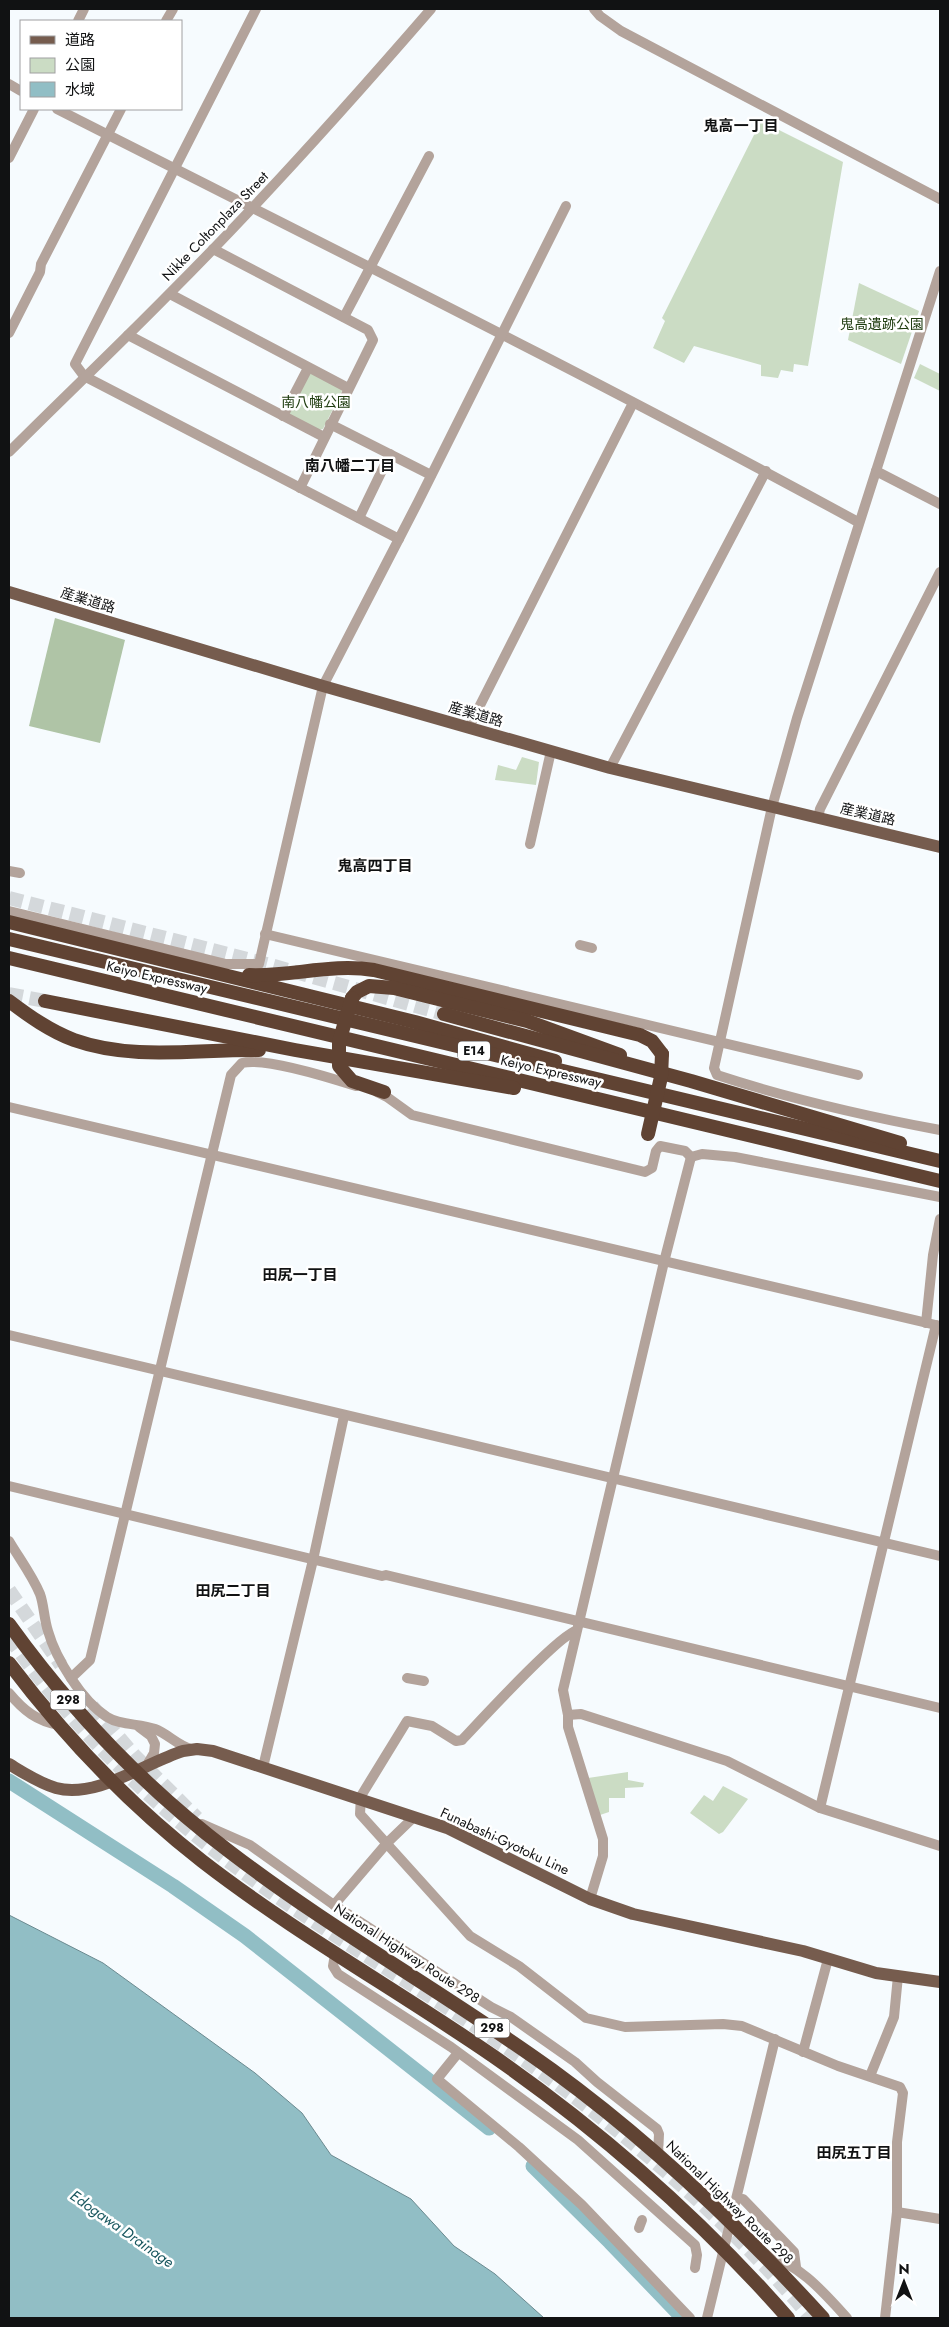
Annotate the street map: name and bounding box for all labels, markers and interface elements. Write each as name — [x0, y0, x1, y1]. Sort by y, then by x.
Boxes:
legend — [20, 20, 182, 110]
text: 道路 — [65, 29, 95, 51]
text: 公園 — [65, 54, 95, 76]
text: 水域 — [65, 79, 95, 101]
district label: 鬼高一丁目 — [703, 115, 779, 137]
street label: Nikke Coltonplaza Street — [157, 166, 273, 285]
park label: 鬼高遺跡公園 — [840, 314, 924, 334]
park label: 南八幡公園 — [281, 392, 351, 412]
district label: 南八幡二丁目 — [305, 455, 395, 477]
street label: 産業道路 — [58, 582, 118, 618]
street label: 産業道路 — [446, 697, 506, 731]
street label: 産業道路 — [838, 798, 898, 830]
district label: 鬼高四丁目 — [337, 855, 413, 877]
street label: Keiyo Expressway — [105, 956, 210, 999]
road number: E14 — [458, 1042, 490, 1060]
street label: Keiyo Expressway — [499, 1050, 604, 1093]
district label: 田尻一丁目 — [262, 1264, 338, 1286]
district label: 田尻二丁目 — [195, 1580, 271, 1602]
road number: 298 — [50, 1690, 86, 1710]
street label: Funabashi-Gyotoku Line — [437, 1802, 573, 1880]
street label: National Highway Route 298 — [330, 1898, 484, 2008]
road number: 298 — [474, 2019, 510, 2038]
street label: National Highway Route 298 — [662, 2136, 798, 2268]
district label: 田尻五丁目 — [816, 2142, 892, 2164]
water label: Edogawa Drainage — [66, 2185, 179, 2273]
north arrow — [879, 2257, 929, 2307]
text: N — [898, 2259, 910, 2279]

